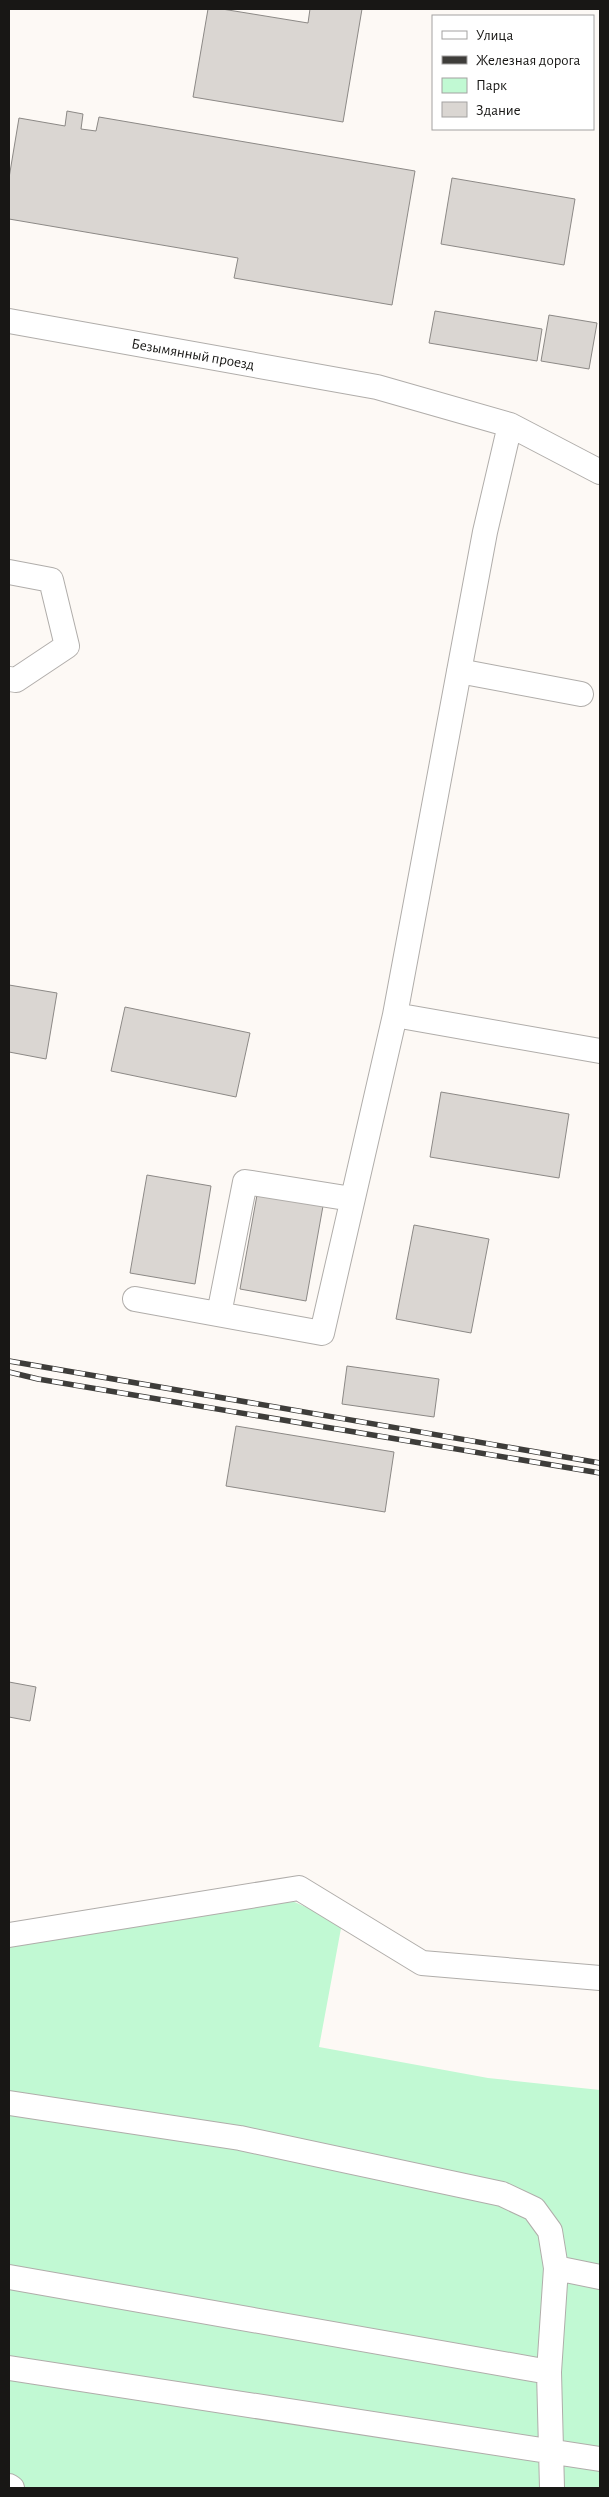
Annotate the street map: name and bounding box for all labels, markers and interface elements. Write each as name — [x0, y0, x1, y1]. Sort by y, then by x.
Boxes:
legend — [432, 15, 594, 130]
text: Улица — [476, 28, 513, 43]
text: Железная дорога — [476, 53, 581, 68]
text: Парк — [476, 78, 507, 93]
text: Здание — [476, 103, 521, 118]
street label: Безымянный проезд — [130, 336, 256, 373]

